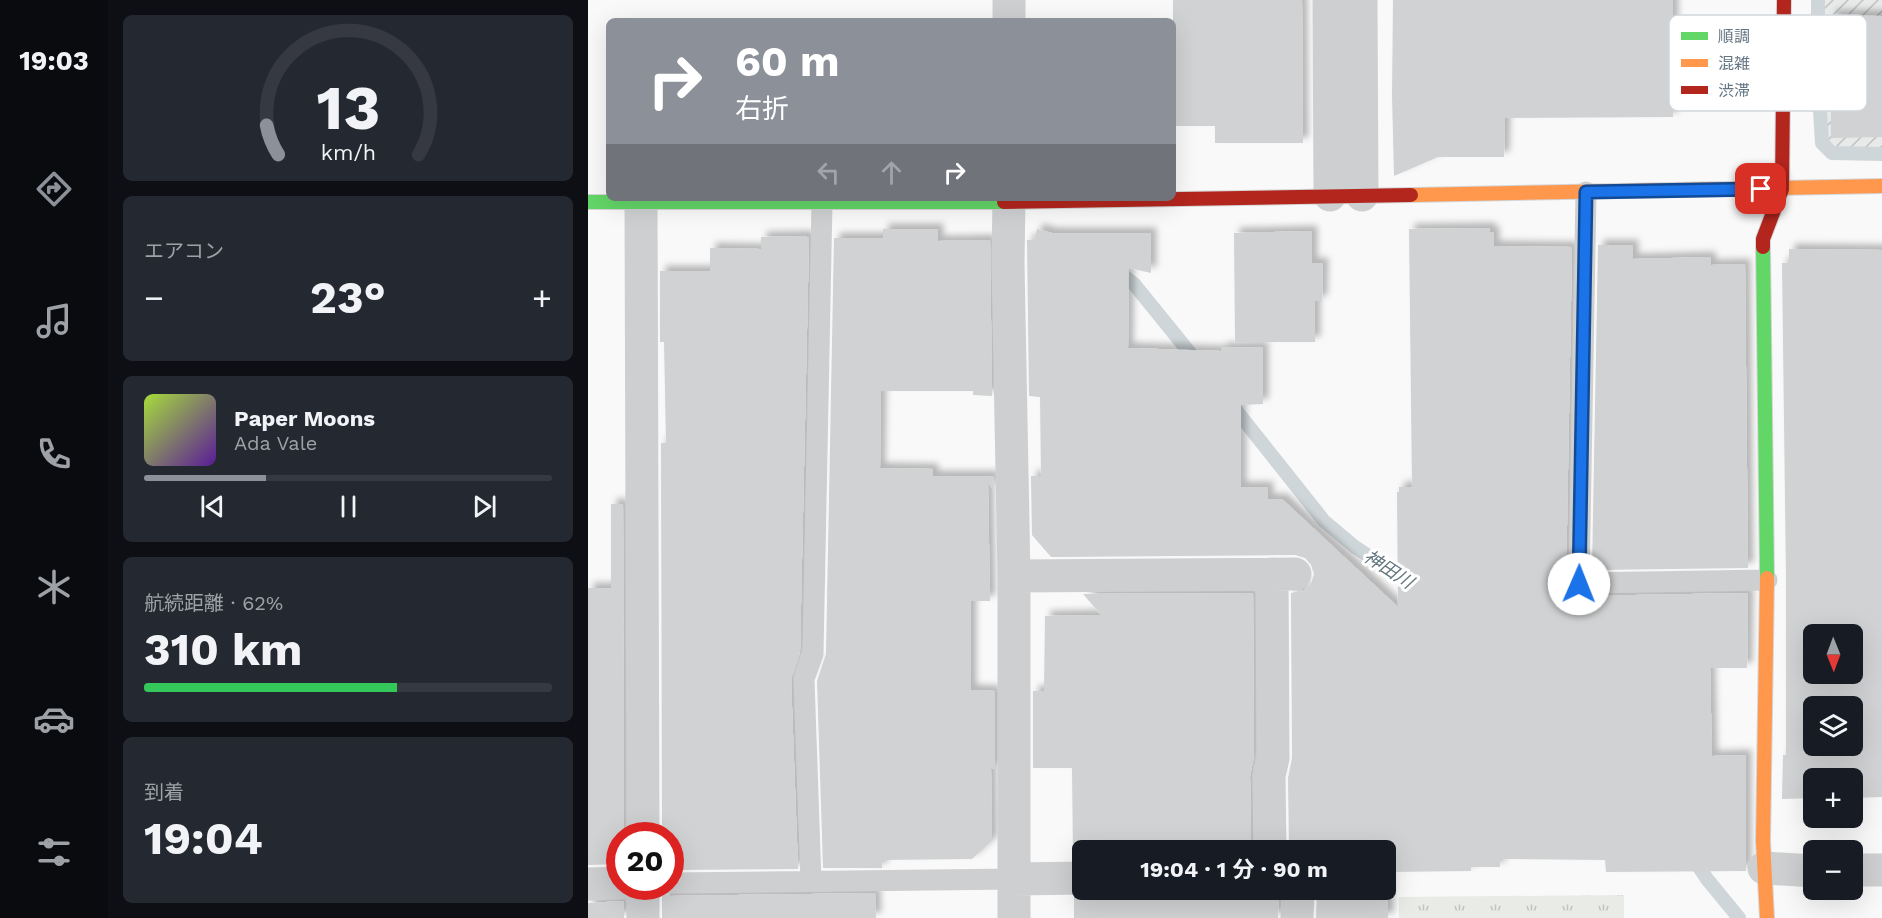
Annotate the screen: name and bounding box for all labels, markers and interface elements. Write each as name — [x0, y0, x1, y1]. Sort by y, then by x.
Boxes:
legend — [1669, 15, 1867, 111]
text: 順調 — [1718, 27, 1750, 46]
text: 60 m — [735, 37, 839, 86]
icon: right — [636, 42, 714, 120]
text: 19:03 — [19, 45, 89, 77]
text: 混雑 — [1718, 54, 1750, 73]
text: 13 — [316, 71, 380, 144]
text: 渋滞 — [1718, 81, 1750, 100]
text: 右折 — [735, 93, 789, 125]
text: km/h — [320, 140, 376, 165]
icon: left — [812, 156, 845, 189]
icon: ahead — [875, 156, 908, 189]
icon: right — [938, 156, 971, 189]
pin — [1735, 163, 1786, 214]
icon: directions — [33, 168, 75, 210]
icon: arrive — [1744, 172, 1777, 205]
text: エアコン — [144, 239, 224, 263]
text: 23° — [310, 271, 386, 324]
text: − — [144, 278, 164, 317]
text: + — [532, 278, 552, 317]
icon: music — [33, 300, 75, 342]
text: Paper Moons — [234, 406, 375, 431]
text: Ada Vale — [234, 431, 317, 455]
icon: phone — [33, 433, 75, 475]
icon: previous — [196, 490, 229, 523]
icon: pause — [332, 490, 365, 523]
icon: next — [468, 490, 501, 523]
water label: 神田川 — [1361, 545, 1419, 594]
position arrow — [1547, 552, 1611, 616]
icon: climate — [33, 566, 75, 608]
text: 航続距離 · 62% — [144, 591, 283, 615]
text: 310 km — [144, 623, 302, 676]
north arrow — [1803, 624, 1863, 684]
map controls — [1803, 624, 1863, 900]
button: layers — [1803, 696, 1863, 756]
icon: car — [33, 698, 75, 740]
button: + — [1803, 768, 1863, 828]
text: 到着 — [144, 780, 184, 804]
text: 19:04 — [144, 812, 263, 865]
speed limit sign: 20 — [606, 822, 684, 900]
icon: filters — [33, 831, 75, 873]
button: − — [1803, 840, 1863, 900]
text: 19:04 · 1 分 · 90 m — [1140, 857, 1328, 882]

